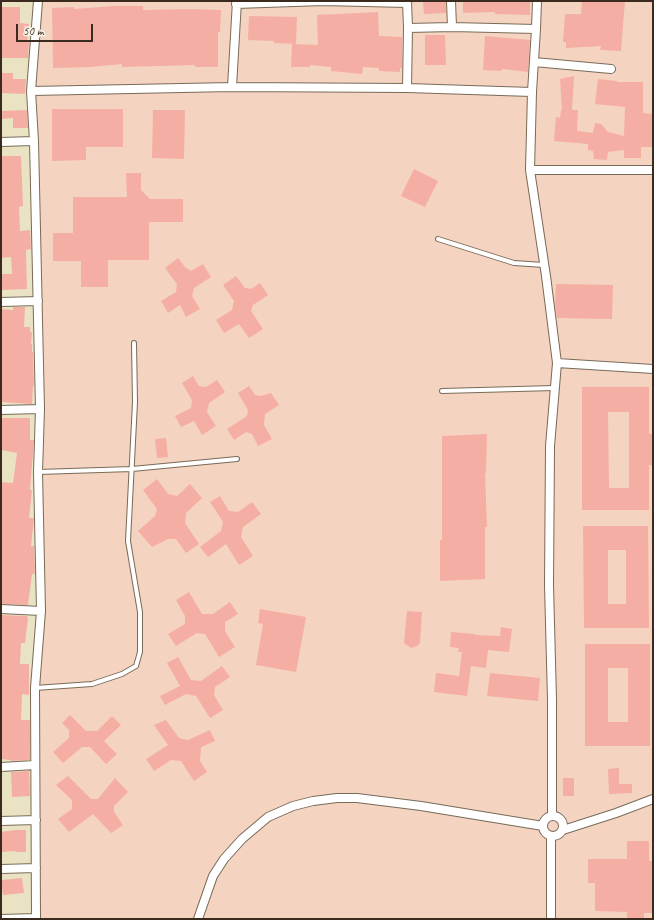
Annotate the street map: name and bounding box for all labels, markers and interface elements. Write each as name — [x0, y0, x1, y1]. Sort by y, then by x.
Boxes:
scale bar — [18, 16, 95, 42]
text: 50 m — [23, 23, 43, 39]

